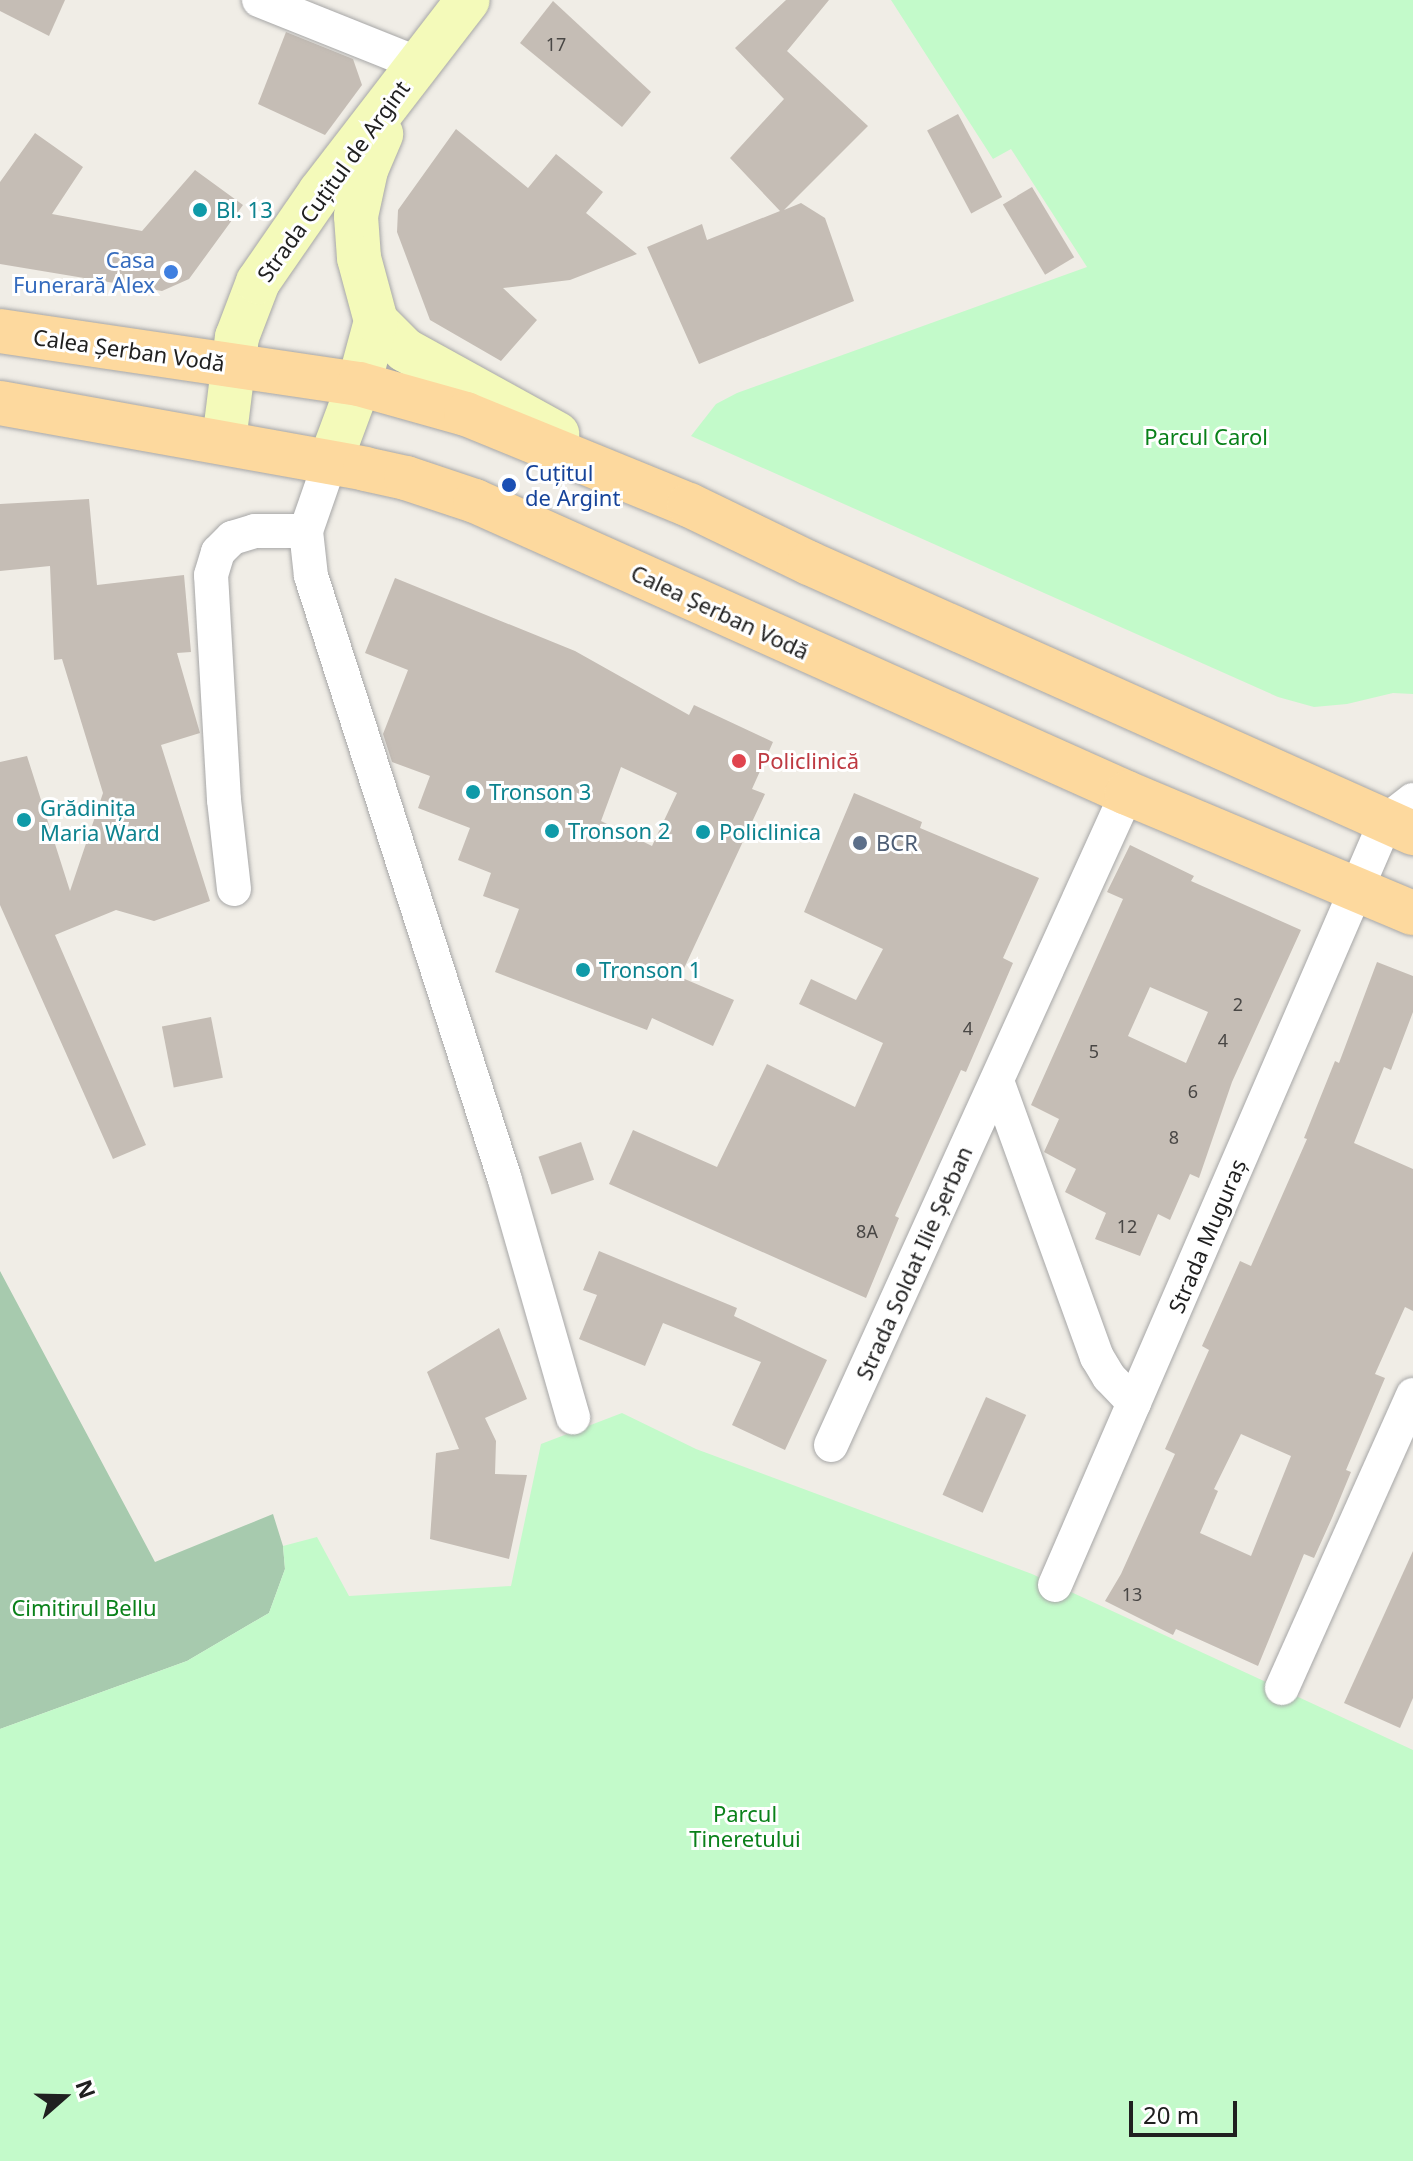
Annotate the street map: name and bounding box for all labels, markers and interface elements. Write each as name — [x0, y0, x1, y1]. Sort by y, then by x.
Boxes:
house number: 17 — [546, 33, 566, 55]
street label: Strada Cuțitul de Argint — [251, 75, 415, 287]
place label: Bl. 13 — [216, 197, 273, 223]
marker: Bl. 13 — [191, 201, 209, 219]
place label: Casa Funerară Alex — [13, 246, 155, 298]
marker: Casa Funerară Alex — [162, 263, 180, 281]
street label: Calea Șerban Vodă — [32, 323, 226, 377]
park label: Parcul Carol — [1144, 424, 1268, 450]
place label: Cuțitul de Argint — [525, 459, 620, 510]
marker: Cuțitul de Argint — [500, 476, 518, 494]
street label: Calea Șerban Vodă — [627, 559, 813, 665]
place label: Policlinică — [757, 748, 859, 774]
marker: Policlinică — [728, 750, 750, 772]
place label: Tronson 3 — [489, 779, 591, 805]
marker: Tronson 3 — [464, 783, 482, 801]
place label: Grădinița Maria Ward — [40, 794, 160, 846]
marker: Grădinița Maria Ward — [15, 811, 33, 829]
place label: Tronson 2 — [568, 818, 670, 844]
place label: Policlinica — [719, 819, 821, 845]
marker: Tronson 2 — [543, 822, 561, 840]
marker: Policlinica — [694, 823, 712, 841]
place label: BCR — [876, 830, 918, 856]
marker: BCR — [851, 834, 869, 852]
place label: Tronson 1 — [599, 957, 701, 983]
marker: Tronson 1 — [574, 961, 592, 979]
house number: 2 — [1233, 993, 1243, 1015]
house number: 4 — [963, 1017, 973, 1039]
house number: 4 — [1218, 1029, 1228, 1051]
house number: 5 — [1089, 1040, 1099, 1062]
house number: 6 — [1188, 1080, 1198, 1102]
house number: 8 — [1169, 1126, 1179, 1148]
street label: Strada Soldat Ilie Șerban — [850, 1142, 978, 1384]
street label: Strada Muguraș — [1163, 1155, 1251, 1317]
house number: 12 — [1117, 1215, 1137, 1237]
house number: 8A — [856, 1220, 878, 1242]
house number: 13 — [1122, 1583, 1142, 1605]
park label: Cimitirul Bellu — [11, 1595, 157, 1621]
park label: Parcul Tineretului — [689, 1800, 801, 1852]
north arrow — [24, 2057, 104, 2137]
text: N — [69, 2075, 104, 2102]
scale bar — [1133, 2085, 1241, 2135]
text: 20 m — [1143, 2098, 1199, 2131]

